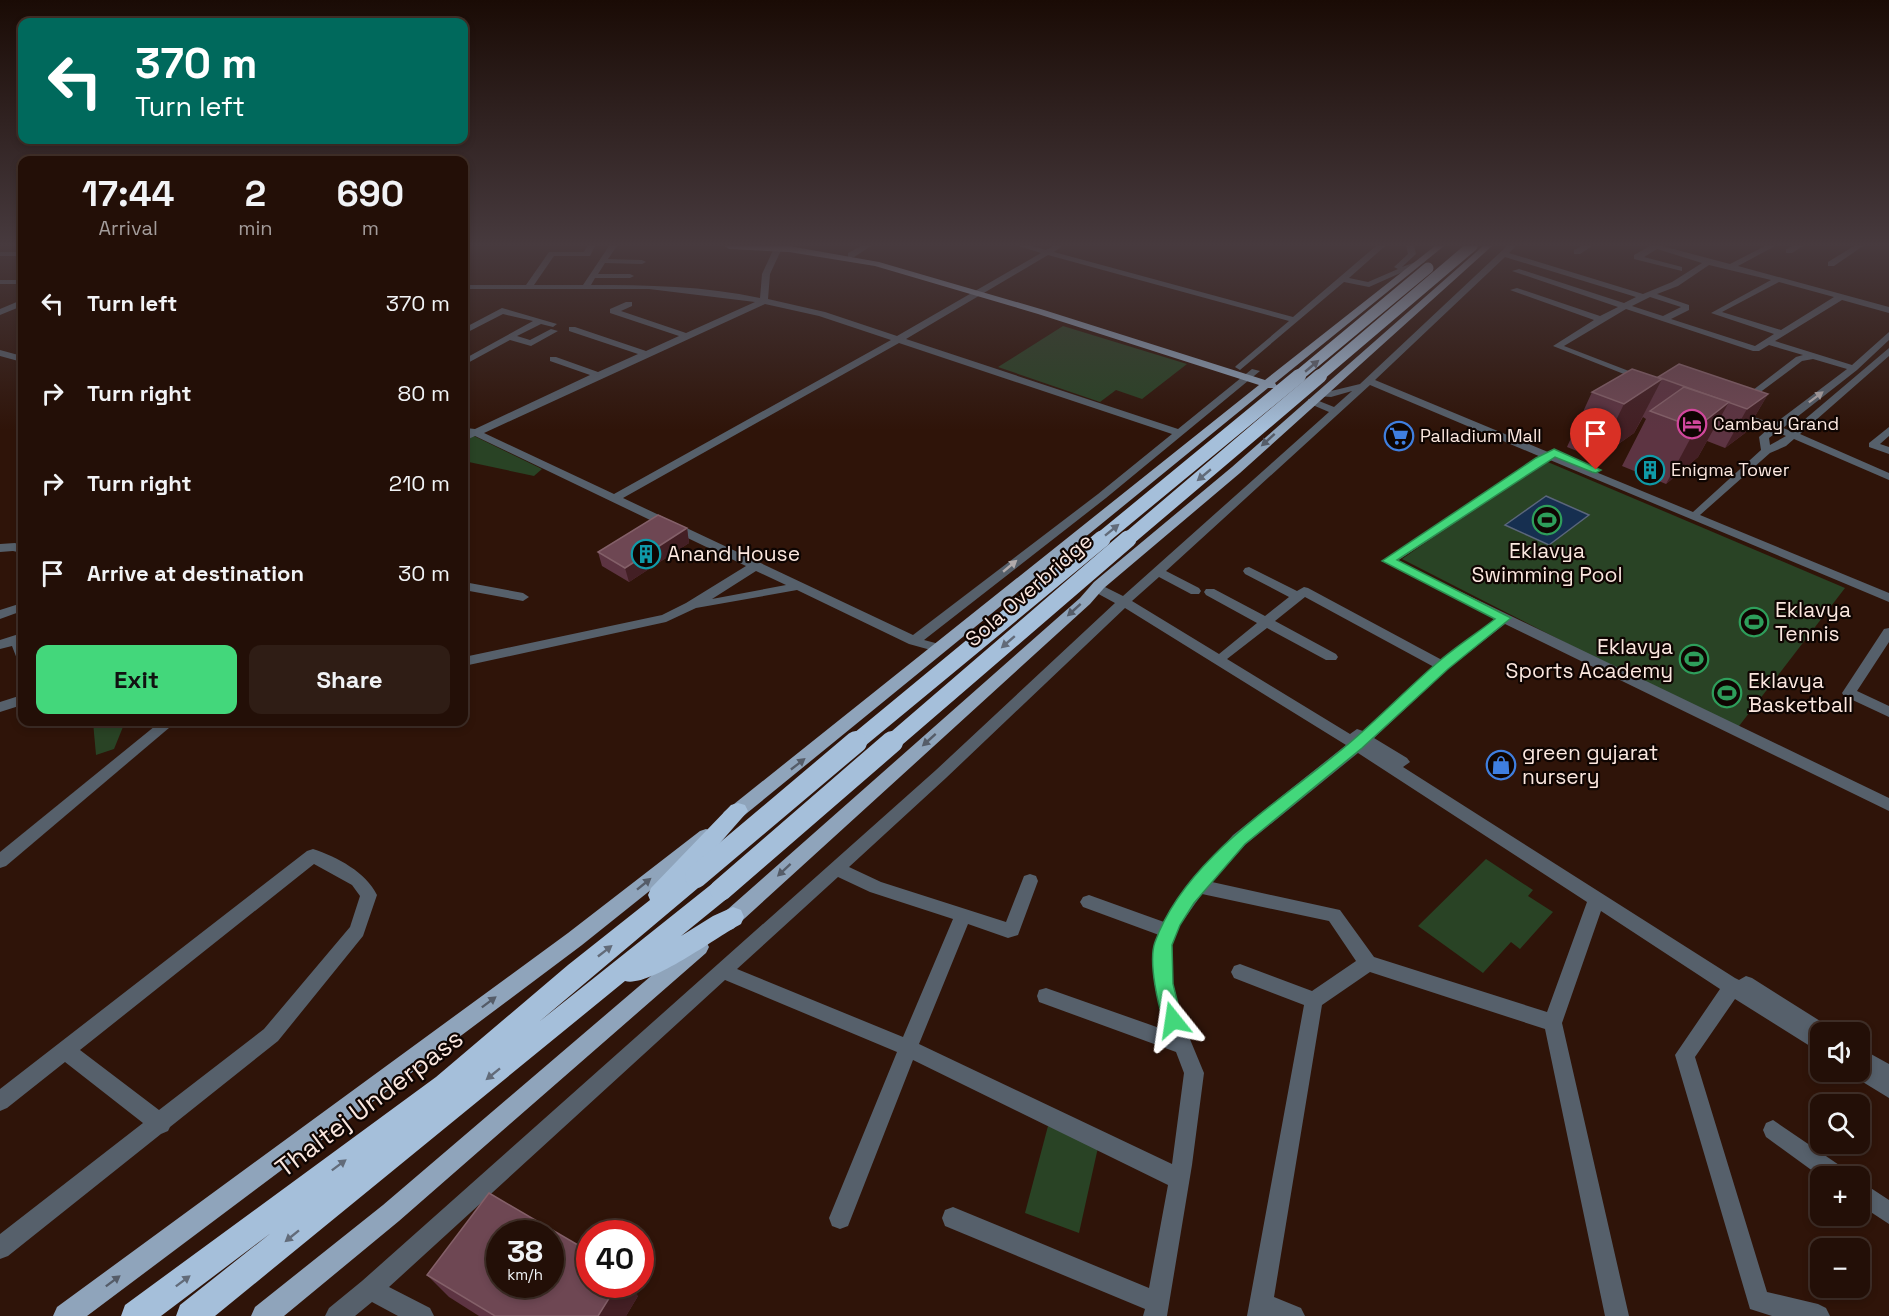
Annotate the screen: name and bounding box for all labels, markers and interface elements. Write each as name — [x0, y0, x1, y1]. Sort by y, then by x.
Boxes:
text: 370 m — [135, 37, 257, 90]
icon: left — [36, 42, 114, 120]
text: Turn left — [135, 89, 245, 124]
text: 17:44 — [82, 171, 175, 217]
text: 2 — [245, 171, 266, 217]
text: 690 — [336, 171, 404, 217]
text: Arrival — [98, 215, 158, 241]
text: min — [238, 215, 273, 241]
text: m — [362, 215, 379, 241]
icon: left — [36, 287, 69, 320]
text: Turn left — [87, 289, 177, 317]
text: 370 m — [386, 289, 450, 317]
one-way arrow — [1304, 360, 1320, 373]
icon: right — [36, 377, 69, 410]
text: Turn right — [87, 379, 192, 407]
text: 80 m — [398, 379, 450, 407]
one-way arrow — [1808, 391, 1824, 404]
pin — [1570, 408, 1621, 470]
hotel icon: Cambay Grand — [1676, 408, 1708, 440]
place label: Cambay Grand — [1713, 412, 1839, 435]
icon: arrive — [1579, 417, 1612, 450]
supermarket icon: Palladium Mall — [1383, 420, 1415, 452]
place label: Palladium Mall — [1420, 424, 1542, 447]
one-way arrow — [1261, 433, 1276, 446]
building icon: Enigma Tower — [1634, 454, 1666, 486]
place label: Enigma Tower — [1671, 458, 1790, 481]
icon: right — [36, 467, 69, 500]
one-way arrow — [1196, 468, 1212, 481]
text: Turn right — [87, 469, 192, 497]
text: 210 m — [389, 469, 450, 497]
sports icon: Eklavya Swimming Pool — [1531, 504, 1563, 536]
one-way arrow — [1104, 524, 1119, 537]
street label: Sola Overbridge — [960, 527, 1098, 652]
place label: Eklavya Swimming Pool — [1471, 537, 1623, 588]
building icon: Anand House — [630, 538, 662, 570]
place label: Anand House — [667, 540, 800, 567]
icon: arrive — [36, 557, 69, 590]
text: Arrive at destination — [87, 559, 304, 587]
text: 30 m — [398, 559, 450, 587]
one-way arrow — [1002, 560, 1017, 573]
place label: Eklavya Tennis — [1775, 596, 1851, 647]
one-way arrow — [1067, 603, 1082, 617]
sports icon: Eklavya Tennis — [1738, 606, 1770, 638]
place label: Eklavya Sports Academy — [1506, 633, 1673, 684]
one-way arrow — [1001, 635, 1016, 648]
sports icon: Eklavya Sports Academy — [1678, 643, 1710, 675]
button: Exit — [36, 645, 237, 714]
button: Share — [249, 645, 450, 714]
place label: Eklavya Basketball — [1748, 667, 1853, 718]
sports icon: Eklavya Basketball — [1711, 677, 1743, 709]
one-way arrow — [922, 733, 937, 746]
place label: green gujarat nursery — [1522, 739, 1658, 790]
shop icon: green gujarat nursery — [1485, 749, 1517, 781]
one-way arrow — [790, 757, 806, 770]
one-way arrow — [776, 863, 791, 877]
one-way arrow — [636, 877, 652, 890]
one-way arrow — [597, 946, 612, 958]
position arrow — [1141, 988, 1205, 1052]
one-way arrow — [482, 997, 497, 1009]
street label: Thaltej Underpass — [268, 1021, 470, 1185]
map controls — [1810, 1022, 1870, 1298]
button: sound — [1810, 1022, 1870, 1082]
one-way arrow — [486, 1067, 501, 1080]
button: search — [1810, 1094, 1870, 1154]
one-way arrow — [331, 1158, 347, 1171]
button: + — [1810, 1166, 1870, 1226]
speed limit sign: 40 — [576, 1220, 654, 1298]
one-way arrow — [285, 1229, 300, 1241]
text: 38 — [507, 1232, 543, 1271]
button: − — [1810, 1238, 1870, 1298]
text: km/h — [507, 1265, 543, 1284]
one-way arrow — [105, 1275, 121, 1287]
one-way arrow — [174, 1275, 190, 1287]

